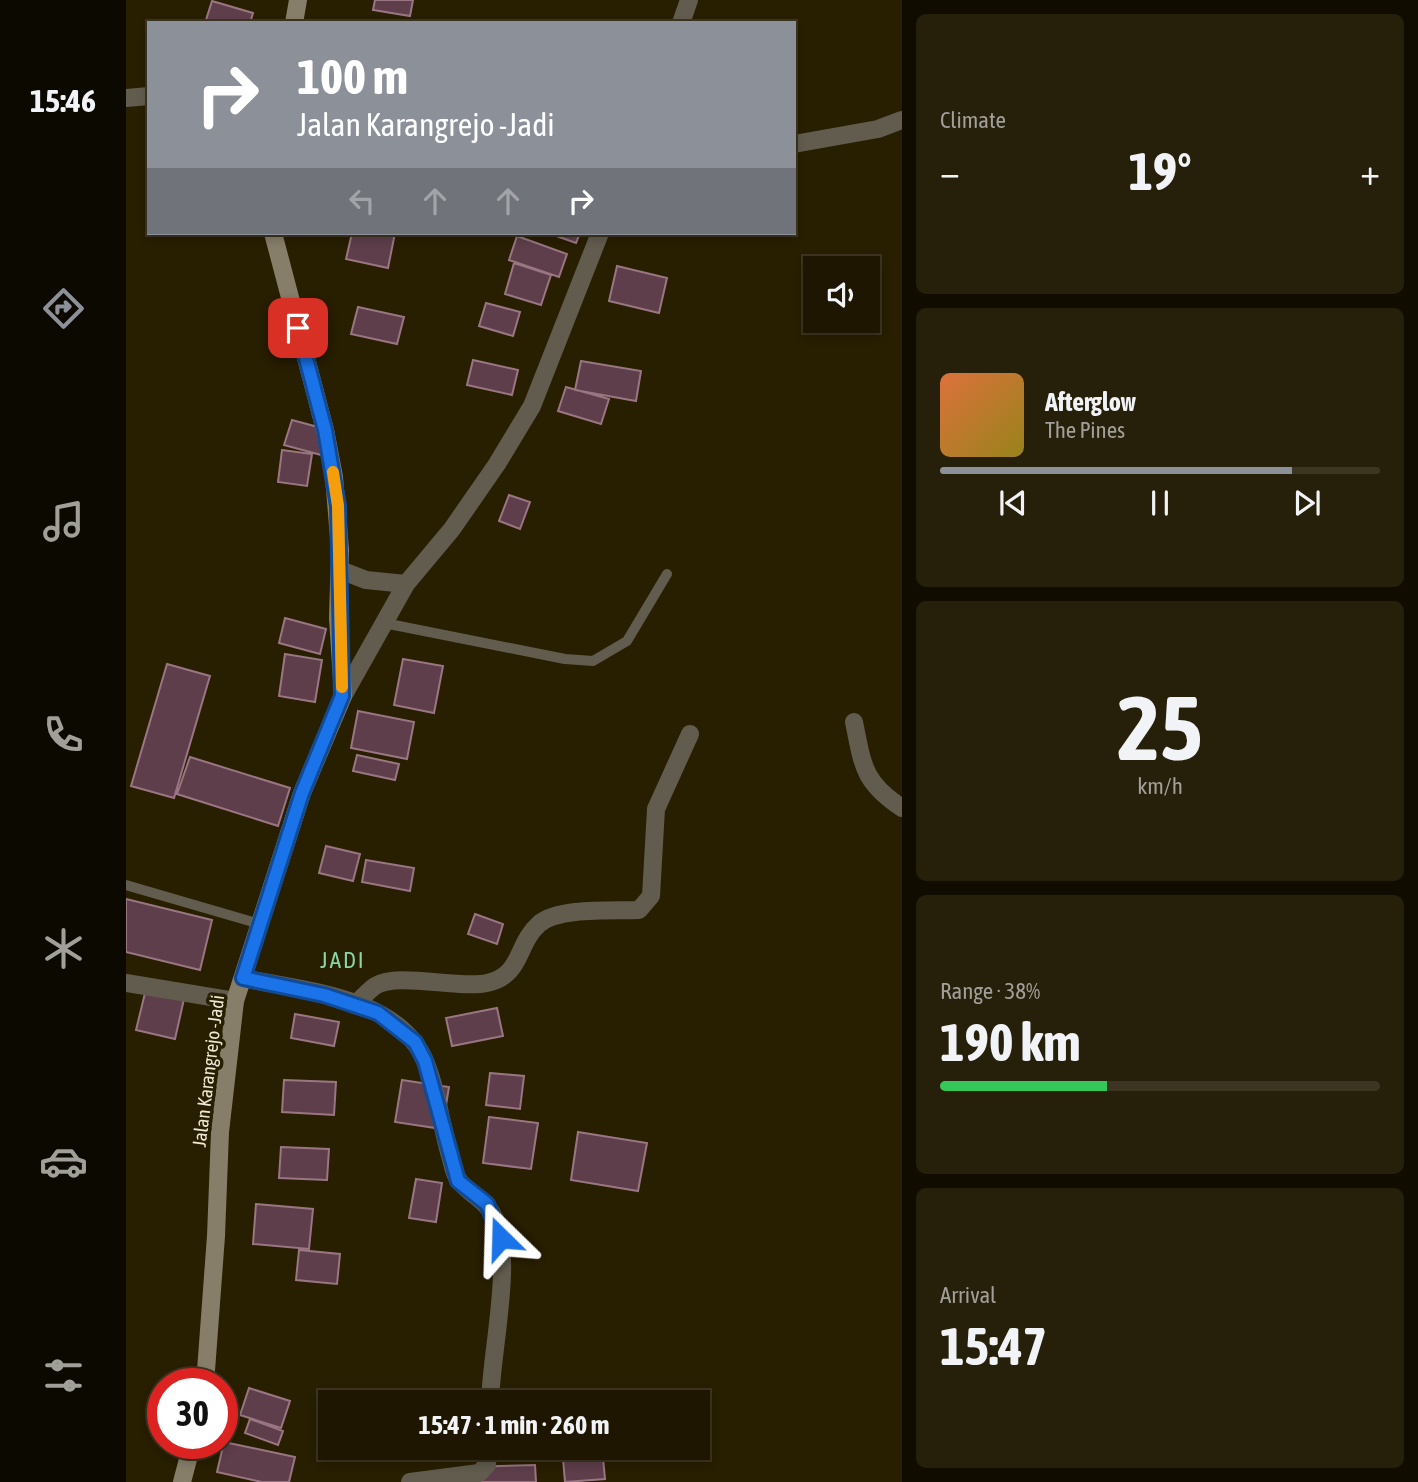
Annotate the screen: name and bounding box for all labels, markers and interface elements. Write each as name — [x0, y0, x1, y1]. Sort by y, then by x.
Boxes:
text: 100 m — [297, 48, 408, 104]
icon: right — [182, 49, 273, 140]
text: 15:46 — [30, 82, 96, 119]
text: Jalan Karangrejo -Jadi — [297, 106, 555, 143]
text: Climate — [940, 107, 1006, 133]
text: 19° — [1128, 141, 1192, 201]
text: − — [940, 150, 960, 193]
text: + — [1360, 150, 1380, 193]
icon: left — [343, 182, 381, 220]
icon: ahead — [416, 182, 454, 220]
icon: ahead — [489, 182, 527, 220]
icon: right — [562, 182, 600, 220]
map controls — [803, 256, 880, 333]
button: sound — [803, 256, 880, 333]
icon: directions — [39, 284, 88, 333]
pin — [268, 298, 328, 358]
icon: arrive — [279, 309, 317, 347]
text: Afterglow — [1045, 387, 1136, 417]
text: The Pines — [1045, 417, 1125, 443]
icon: previous — [994, 484, 1032, 522]
icon: pause — [1141, 484, 1179, 522]
icon: next — [1288, 484, 1326, 522]
icon: music — [39, 497, 88, 546]
text: 25 — [1117, 675, 1203, 779]
icon: phone — [39, 710, 88, 759]
text: km/h — [1137, 773, 1183, 799]
icon: climate — [39, 924, 88, 973]
district label: JADI — [320, 947, 366, 973]
text: Range · 38% — [940, 978, 1040, 1004]
street label: Jalan Karangrejo -Jadi — [188, 994, 228, 1148]
text: 190 km — [940, 1012, 1081, 1072]
icon: car — [39, 1137, 88, 1186]
position arrow — [464, 1201, 538, 1275]
text: Arrival — [940, 1282, 996, 1308]
text: 15:47 — [940, 1316, 1047, 1376]
icon: filters — [39, 1351, 88, 1400]
speed limit sign: 30 — [147, 1368, 238, 1459]
text: 15:47 · 1 min · 260 m — [419, 1410, 609, 1440]

